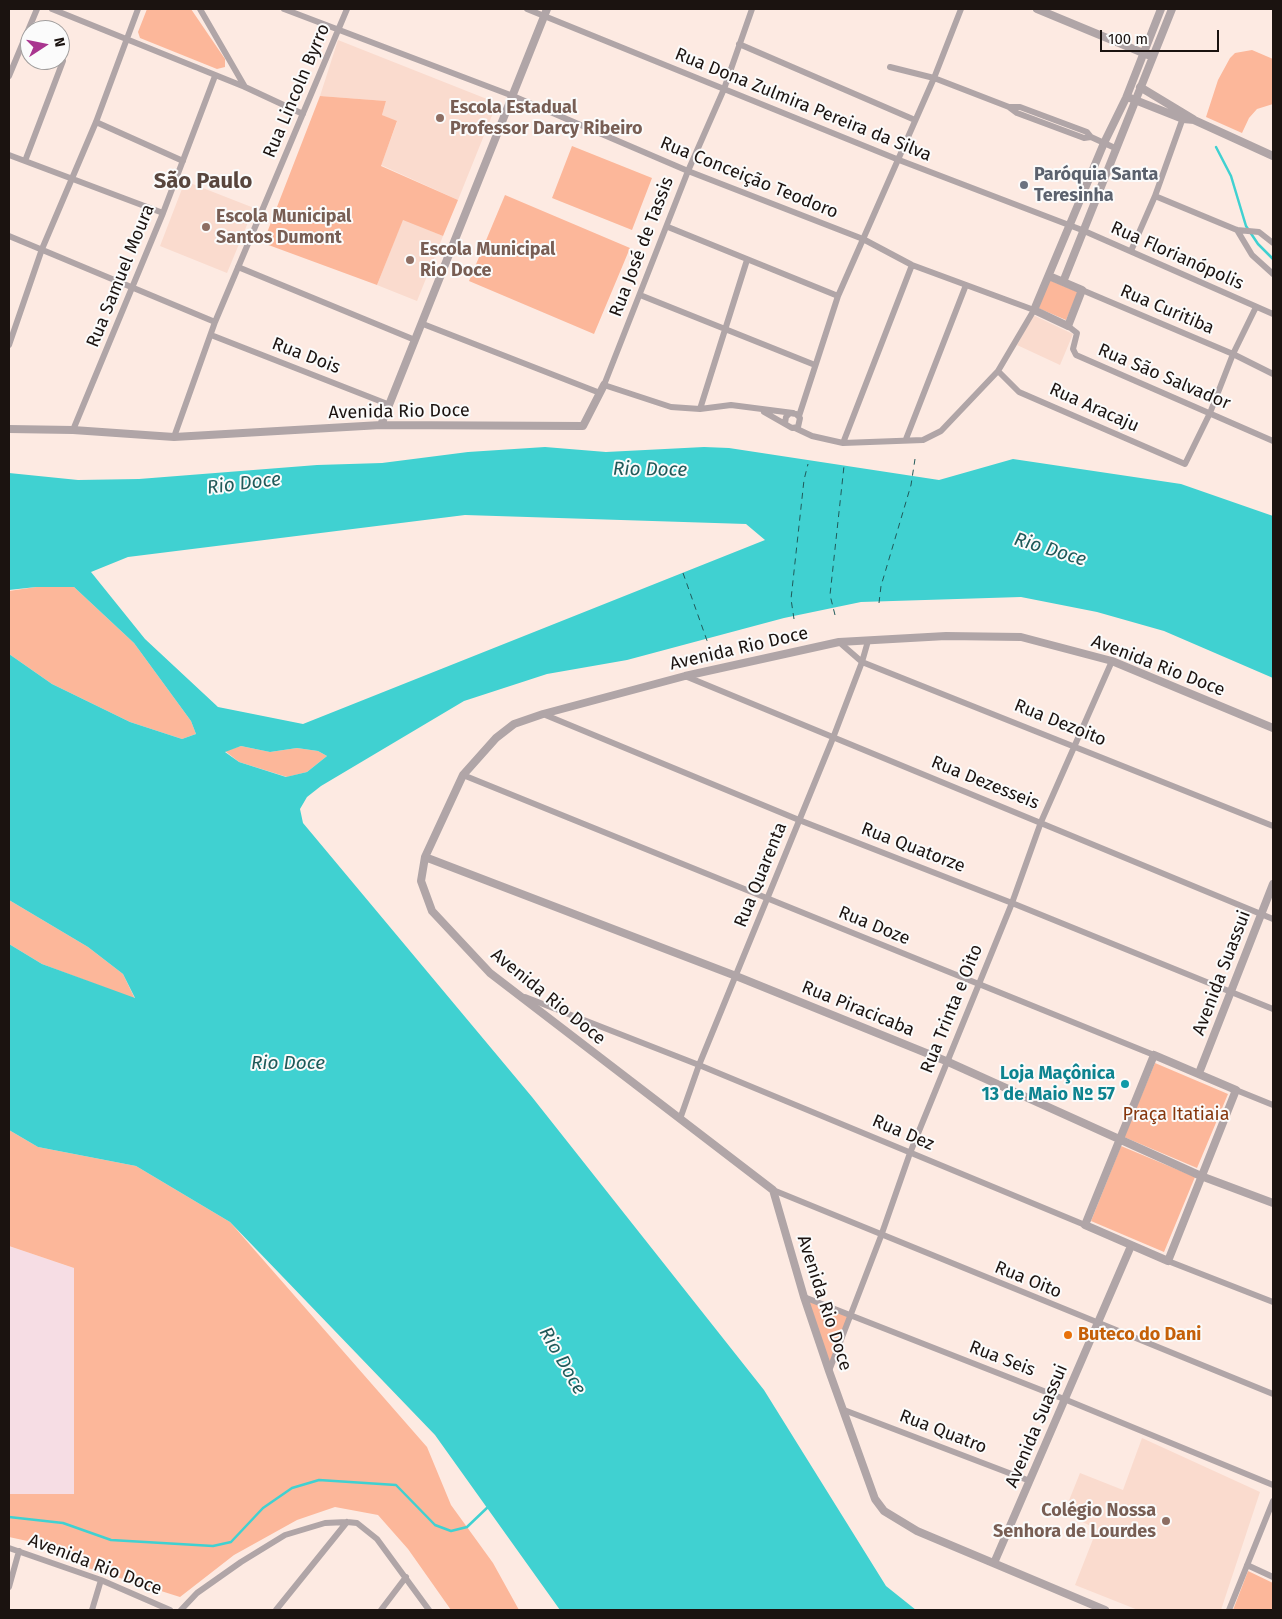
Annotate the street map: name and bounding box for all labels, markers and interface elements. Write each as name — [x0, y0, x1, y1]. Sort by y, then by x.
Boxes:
north arrow — [20, 20, 70, 70]
scale bar — [1102, 20, 1221, 52]
street label: Rua Lincoln Byrro — [259, 21, 335, 161]
text: 100 m — [1108, 30, 1148, 48]
text: N — [50, 36, 68, 48]
street label: Rua Dona Zulmira Pereira da Silva — [672, 44, 934, 166]
place label: Escola Estadual Professor Darcy Ribeiro — [450, 97, 642, 140]
marker: Escola Estadual Professor Darcy Ribeiro — [434, 112, 446, 124]
street label: Rua Conceição Teodoro — [657, 132, 841, 224]
place label: Paróquia Santa Teresinha — [1034, 164, 1158, 206]
district label: São Paulo — [154, 169, 252, 195]
street label: Rua José de Tassis — [605, 174, 679, 320]
marker: Paróquia Santa Teresinha — [1018, 179, 1030, 191]
street label: Rua Samuel Moura — [82, 201, 160, 351]
place label: Escola Municipal Santos Dumont — [216, 206, 351, 248]
street label: Rua Florianópolis — [1107, 217, 1247, 295]
marker: Escola Municipal Santos Dumont — [200, 221, 212, 233]
place label: Escola Municipal Rio Doce — [420, 239, 555, 282]
marker: Escola Municipal Rio Doce — [404, 254, 416, 266]
street label: Rua Curitiba — [1117, 281, 1217, 339]
street label: Rua Dois — [269, 333, 343, 379]
street label: Rua São Salvador — [1094, 339, 1234, 415]
street label: Rua Aracaju — [1046, 379, 1142, 437]
street label: Avenida Rio Doce — [328, 400, 470, 424]
water label: Rio Doce — [613, 458, 687, 482]
water label: Rio Doce — [206, 468, 282, 500]
water label: Rio Doce — [1011, 528, 1089, 572]
street label: Avenida Rio Doce — [668, 623, 810, 675]
street label: Avenida Rio Doce — [1088, 631, 1228, 701]
street label: Rua Dezoito — [1011, 695, 1109, 751]
street label: Rua Dezesseis — [928, 752, 1042, 814]
street label: Rua Quatorze — [858, 818, 968, 878]
street label: Rua Quarenta — [730, 819, 792, 931]
street label: Rua Doze — [835, 902, 913, 950]
street label: Avenida Suassui — [1188, 908, 1256, 1038]
street label: Rua Trinta e Oito — [916, 941, 988, 1077]
street label: Avenida Rio Doce — [486, 944, 610, 1050]
street label: Rua Piracicaba — [798, 977, 918, 1041]
water label: Rio Doce — [251, 1053, 325, 1075]
place label: Loja Maçônica 13 de Maio Nº 57 — [981, 1063, 1115, 1106]
marker: Loja Maçônica 13 de Maio Nº 57 — [1119, 1078, 1131, 1090]
park label: Praça Itatiaia — [1123, 1104, 1229, 1126]
street label: Rua Dez — [869, 1110, 937, 1156]
street label: Avenida Rio Doce — [792, 1232, 856, 1374]
street label: Rua Oito — [991, 1257, 1065, 1303]
water label: Rio Doce — [534, 1323, 590, 1399]
place label: Buteco do Dani — [1078, 1324, 1201, 1346]
marker: Buteco do Dani — [1062, 1329, 1074, 1341]
street label: Rua Seis — [966, 1337, 1038, 1381]
street label: Avenida Suassui — [1001, 1361, 1073, 1491]
street label: Rua Quatro — [896, 1405, 990, 1459]
place label: Colégio Nossa Senhora de Lourdes — [993, 1500, 1156, 1542]
marker: Colégio Nossa Senhora de Lourdes — [1160, 1515, 1172, 1527]
street label: Avenida Rio Doce — [25, 1530, 165, 1600]

